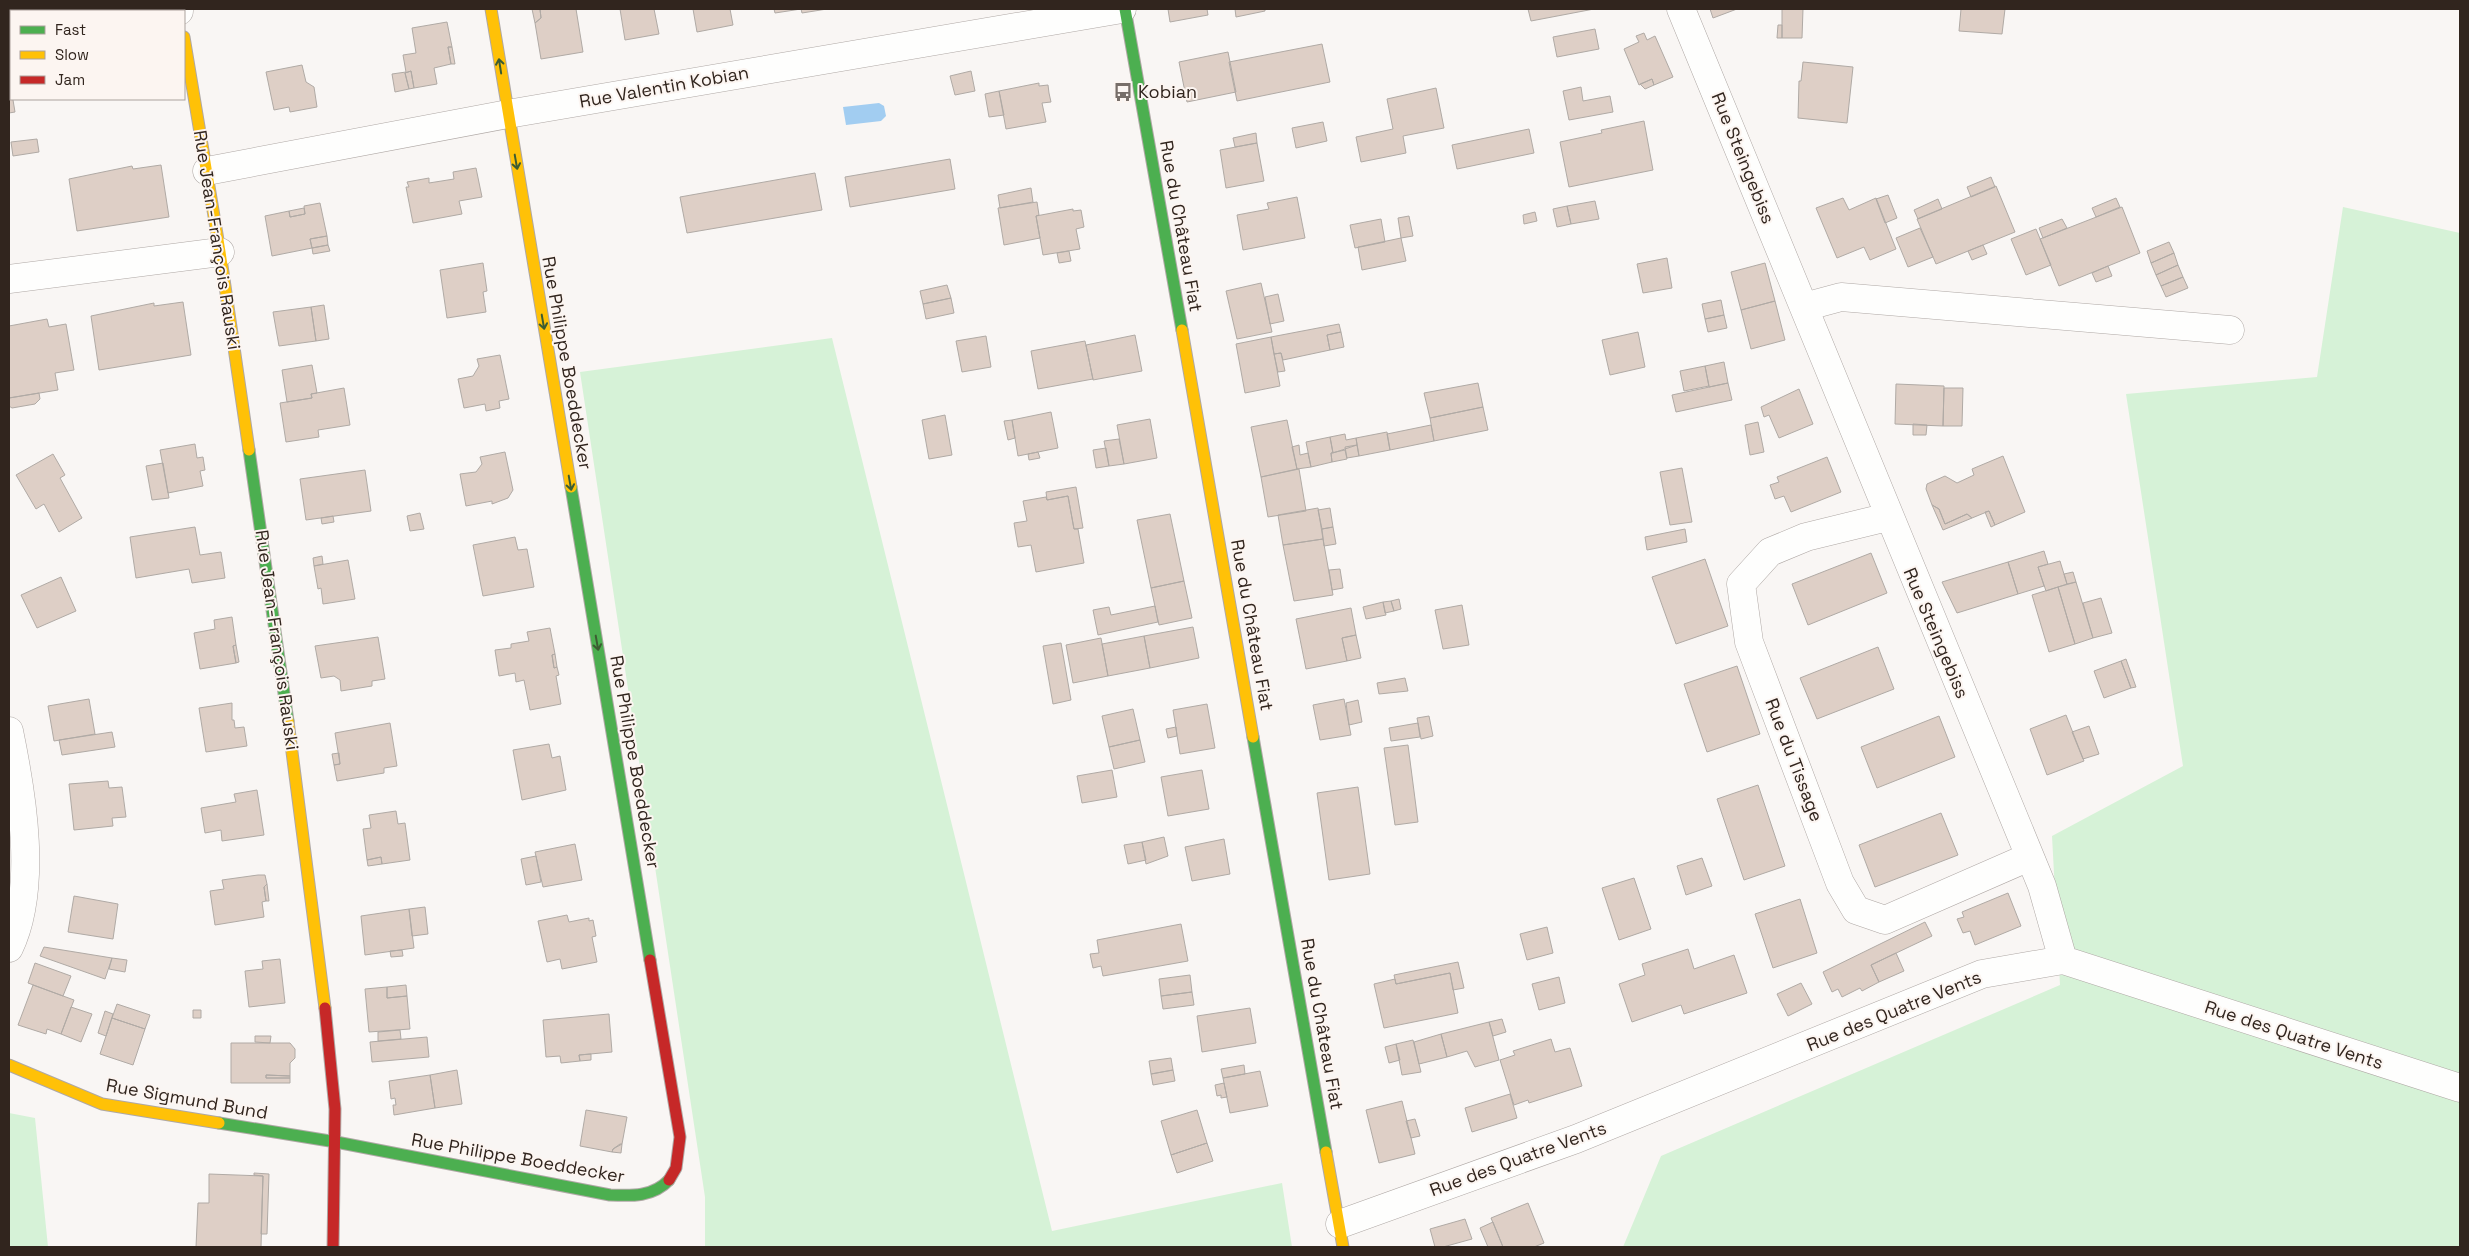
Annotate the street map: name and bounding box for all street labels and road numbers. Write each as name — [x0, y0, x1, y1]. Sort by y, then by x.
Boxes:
street label: Rue Valentin Kobian — [577, 60, 750, 113]
street label: Rue Steingebiss — [1707, 89, 1780, 227]
street label: Rue Jean-François Rauski — [189, 128, 246, 351]
street label: Rue du Château Fiat — [1155, 138, 1208, 314]
street label: Rue Philippe Boeddecker — [537, 254, 598, 472]
street label: Rue Jean-François Rauski — [251, 528, 304, 752]
street label: Rue du Château Fiat — [1226, 537, 1279, 713]
street label: Rue Steingebiss — [1899, 564, 1974, 702]
street label: Rue Philippe Boeddecker — [605, 653, 666, 871]
street label: Rue du Tissage — [1760, 695, 1829, 825]
street label: Rue du Château Fiat — [1296, 936, 1349, 1112]
street label: Rue des Quatre Vents — [1803, 965, 1984, 1056]
street label: Rue des Quatre Vents — [2202, 995, 2386, 1074]
street label: Rue Sigmund Bund — [104, 1073, 270, 1124]
street label: Rue des Quatre Vents — [1426, 1116, 1609, 1201]
street label: Rue Philippe Boeddecker — [410, 1127, 627, 1188]

